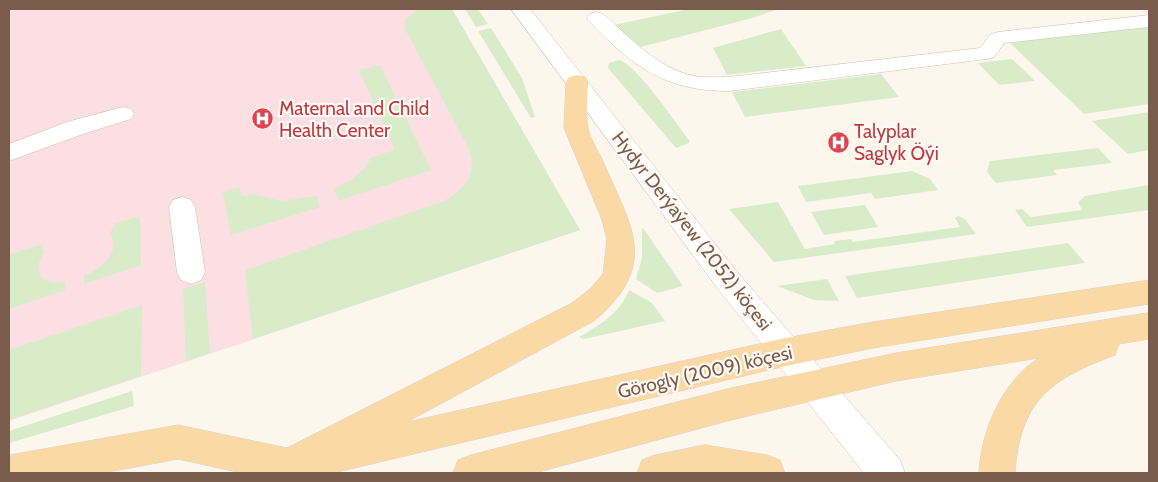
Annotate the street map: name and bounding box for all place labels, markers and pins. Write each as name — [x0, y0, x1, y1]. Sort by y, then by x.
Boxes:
place label: Maternal and Child Health Center — [279, 97, 429, 142]
hospital icon: Maternal and Child Health Center — [251, 107, 275, 131]
place label: Talyplar Saglyk Öýi — [854, 120, 939, 165]
hospital icon: Talyplar Saglyk Öýi — [826, 130, 850, 154]

